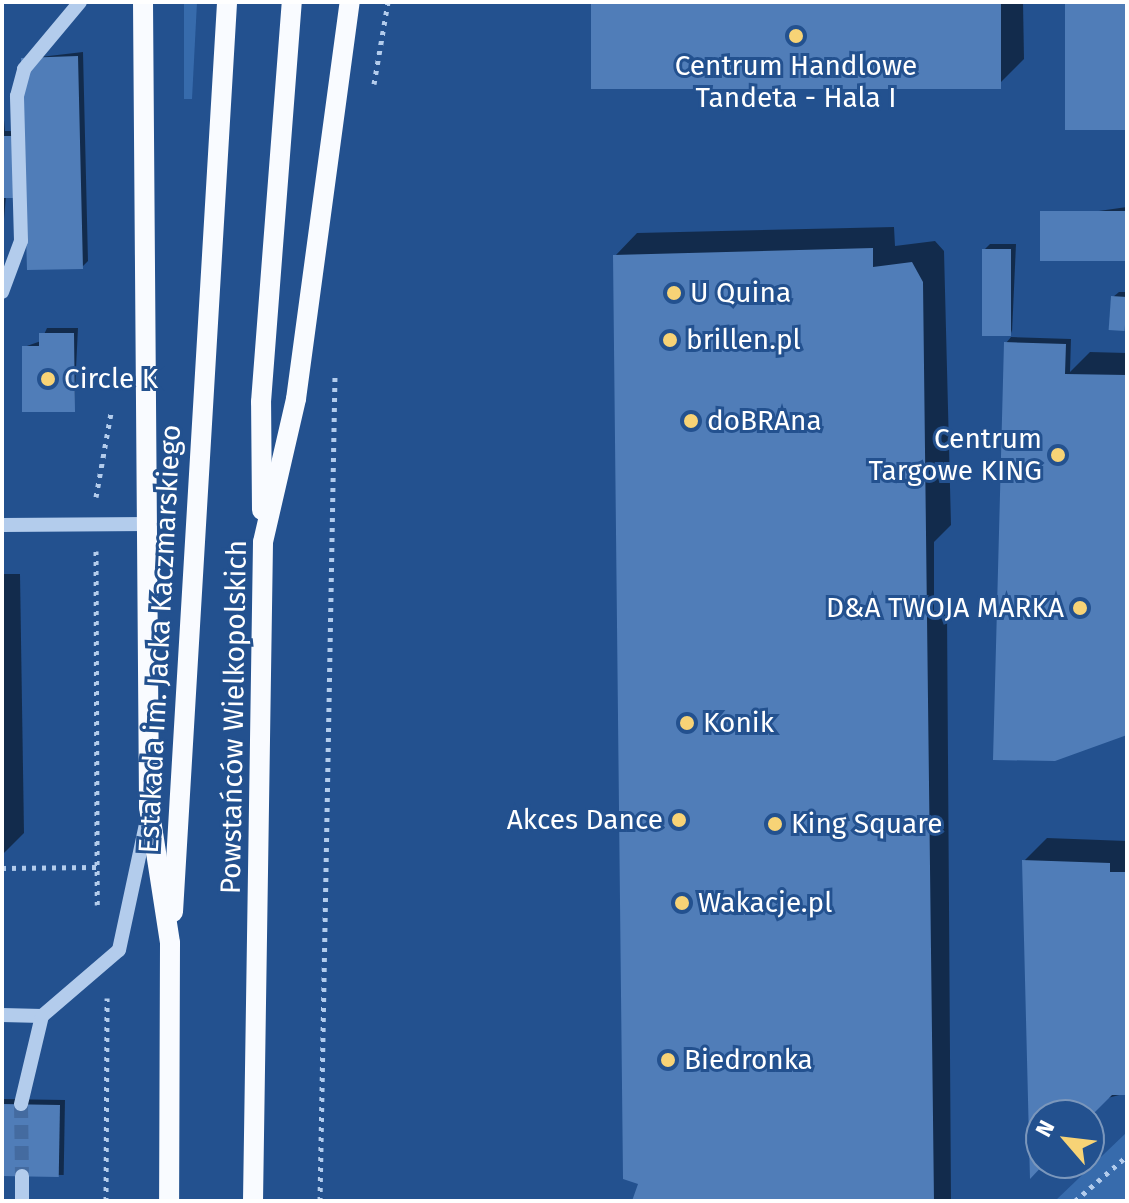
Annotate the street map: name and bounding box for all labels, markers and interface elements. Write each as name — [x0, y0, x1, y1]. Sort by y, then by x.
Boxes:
marker: Centrum Handlowe Tandeta - Hala I — [787, 27, 805, 45]
place label: Centrum Handlowe Tandeta - Hala I — [675, 49, 917, 115]
place label: U Quina — [690, 276, 791, 310]
marker: U Quina — [665, 284, 683, 302]
place label: brillen.pl — [686, 323, 801, 357]
marker: brillen.pl — [661, 331, 679, 349]
place label: Circle K — [64, 362, 158, 396]
marker: Circle K — [39, 370, 57, 388]
place label: doBRAna — [707, 404, 822, 438]
marker: doBRAna — [682, 412, 700, 430]
place label: Centrum Targowe KING — [869, 422, 1042, 488]
street label: Estakada im. Jacka Kaczmarskiego — [132, 424, 188, 854]
marker: Centrum Targowe KING — [1049, 446, 1067, 464]
street label: Powstańców Wielkopolskich — [214, 540, 254, 894]
place label: D&A TWOJA MARKA — [826, 591, 1064, 625]
marker: D&A TWOJA MARKA — [1071, 599, 1089, 617]
place label: Konik — [703, 706, 774, 740]
marker: Konik — [678, 714, 696, 732]
place label: Akces Dance — [507, 803, 663, 837]
place label: King Square — [791, 807, 943, 841]
marker: Akces Dance — [670, 811, 688, 829]
marker: King Square — [766, 815, 784, 833]
place label: Wakacje.pl — [698, 886, 832, 920]
marker: Wakacje.pl — [673, 894, 691, 912]
place label: Biedronka — [684, 1043, 813, 1077]
marker: Biedronka — [659, 1051, 677, 1069]
north arrow — [1025, 1099, 1105, 1179]
text: N — [1030, 1116, 1060, 1141]

